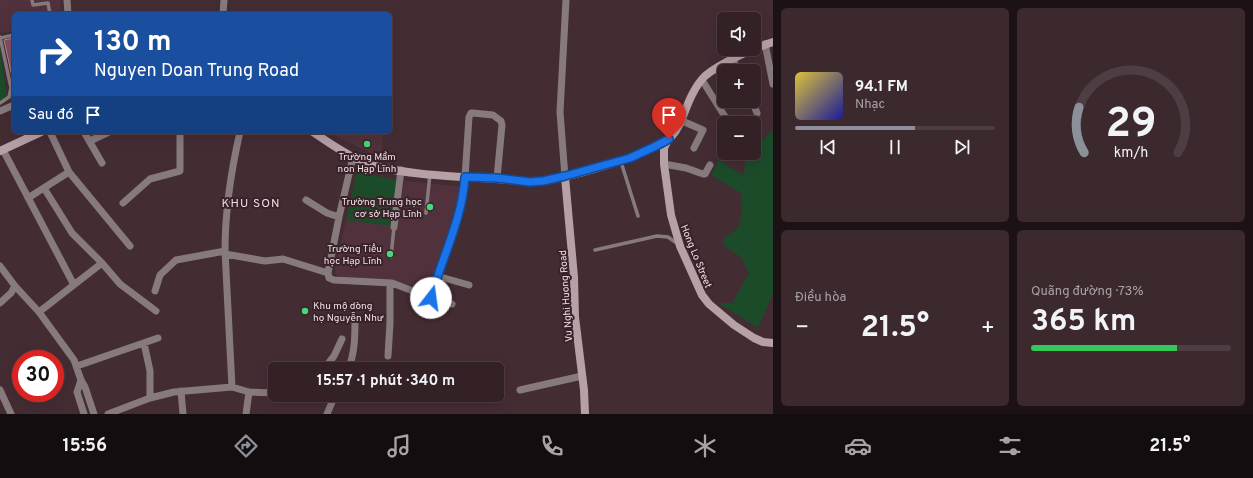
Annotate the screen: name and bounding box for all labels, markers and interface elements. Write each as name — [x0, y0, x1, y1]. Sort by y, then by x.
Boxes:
map controls — [717, 12, 761, 160]
button: sound — [717, 12, 761, 56]
text: 130 m — [94, 25, 172, 61]
icon: right — [28, 28, 80, 80]
text: Nguyen Doan Trung Road — [94, 60, 299, 83]
button: + — [717, 64, 761, 108]
text: 94.1 FM — [855, 78, 908, 97]
text: Nhạc — [855, 97, 885, 113]
pin — [652, 98, 686, 139]
text: 29 — [1106, 99, 1157, 152]
icon: arrive — [82, 104, 104, 126]
icon: arrive — [658, 104, 680, 126]
text: Sau đó — [28, 106, 74, 125]
button: − — [717, 116, 761, 160]
icon: previous — [817, 136, 839, 158]
icon: pause — [884, 136, 906, 158]
icon: next — [951, 136, 973, 158]
marker: Trường Mầm non Hạp Lĩnh — [362, 139, 372, 149]
text: km/h — [1114, 143, 1148, 161]
place label: Trường Mầm non Hạp Lĩnh — [338, 151, 396, 176]
district label: KHU SON — [222, 196, 280, 212]
place label: Trường Trung học cơ sở Hạp Lĩnh — [342, 196, 422, 221]
marker: Trường Trung học cơ sở Hạp Lĩnh — [425, 202, 435, 212]
street label: Hong Lo Street — [677, 223, 714, 290]
place label: Trường Tiểu học Hạp Lĩnh — [324, 243, 382, 268]
marker: Trường Tiểu học Hạp Lĩnh — [385, 249, 395, 259]
street label: Vu Nghi Huong Road — [557, 249, 576, 342]
position arrow — [410, 277, 452, 319]
text: Quãng đường · 73% — [1031, 284, 1144, 300]
text: Điều hòa — [795, 290, 846, 306]
place label: Khu mộ dòng họ Nguyễn Như — [313, 300, 384, 325]
text: 365 km — [1031, 304, 1136, 341]
marker: Khu mộ dòng họ Nguyễn Như — [300, 306, 310, 316]
text: 21.5° — [861, 310, 929, 347]
text: − — [795, 315, 809, 342]
text: + — [981, 315, 995, 342]
speed limit sign: 30 — [12, 350, 64, 402]
text: 15:57 · 1 phút · 340 m — [317, 372, 455, 391]
icon: directions — [232, 432, 260, 460]
icon: music — [385, 432, 413, 460]
icon: phone — [538, 432, 566, 460]
icon: climate — [691, 432, 719, 460]
icon: car — [844, 432, 872, 460]
icon: filters — [996, 432, 1024, 460]
text: 15:56 — [62, 435, 107, 458]
text: 21.5° — [1149, 435, 1190, 458]

